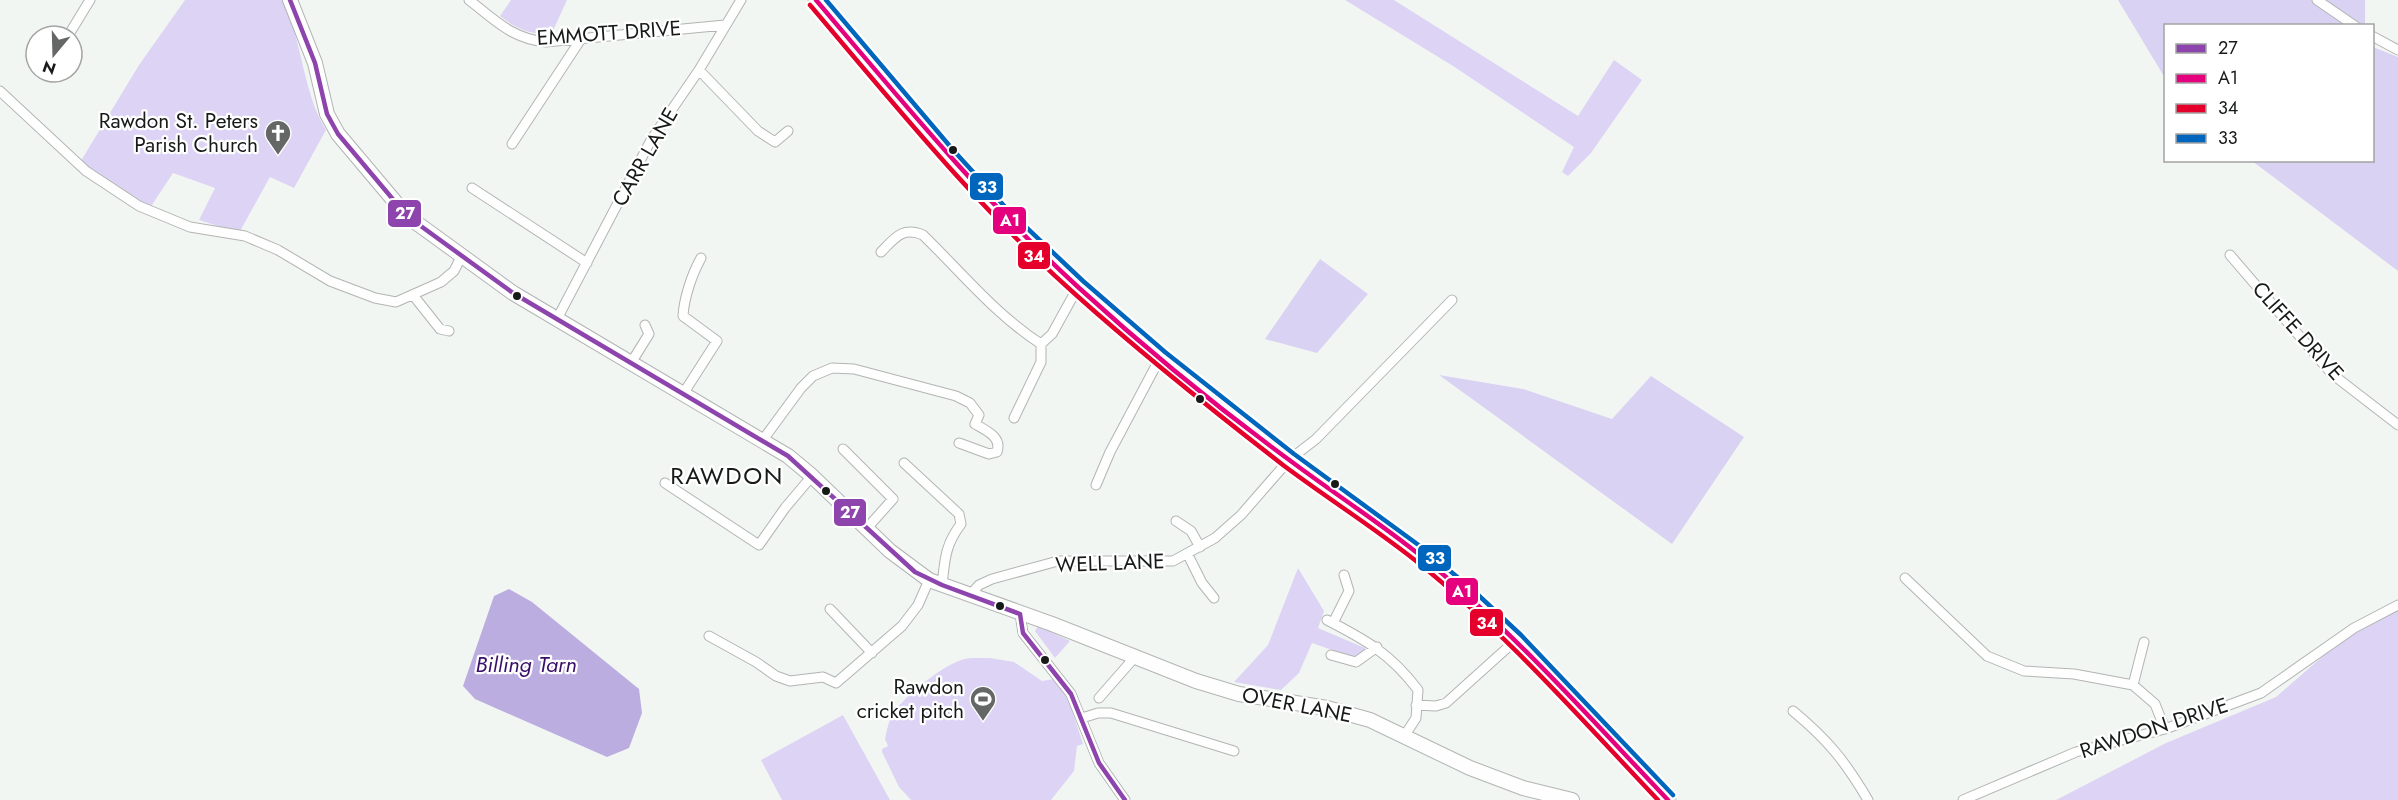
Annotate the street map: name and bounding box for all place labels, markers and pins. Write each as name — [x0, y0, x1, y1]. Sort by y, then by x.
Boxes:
place label: Rawdon St. Peters Parish Church — [99, 106, 258, 160]
church icon: Rawdon St. Peters Parish Church — [263, 118, 293, 156]
unlabelled marker — [947, 144, 959, 156]
unlabelled marker — [511, 290, 523, 302]
unlabelled marker — [1194, 393, 1206, 405]
unlabelled marker — [1329, 478, 1341, 490]
unlabelled marker — [820, 485, 832, 497]
unlabelled marker — [994, 600, 1006, 612]
unlabelled marker — [1039, 654, 1051, 666]
place label: Rawdon cricket pitch — [857, 672, 964, 726]
sports icon: Rawdon cricket pitch — [968, 684, 998, 722]

